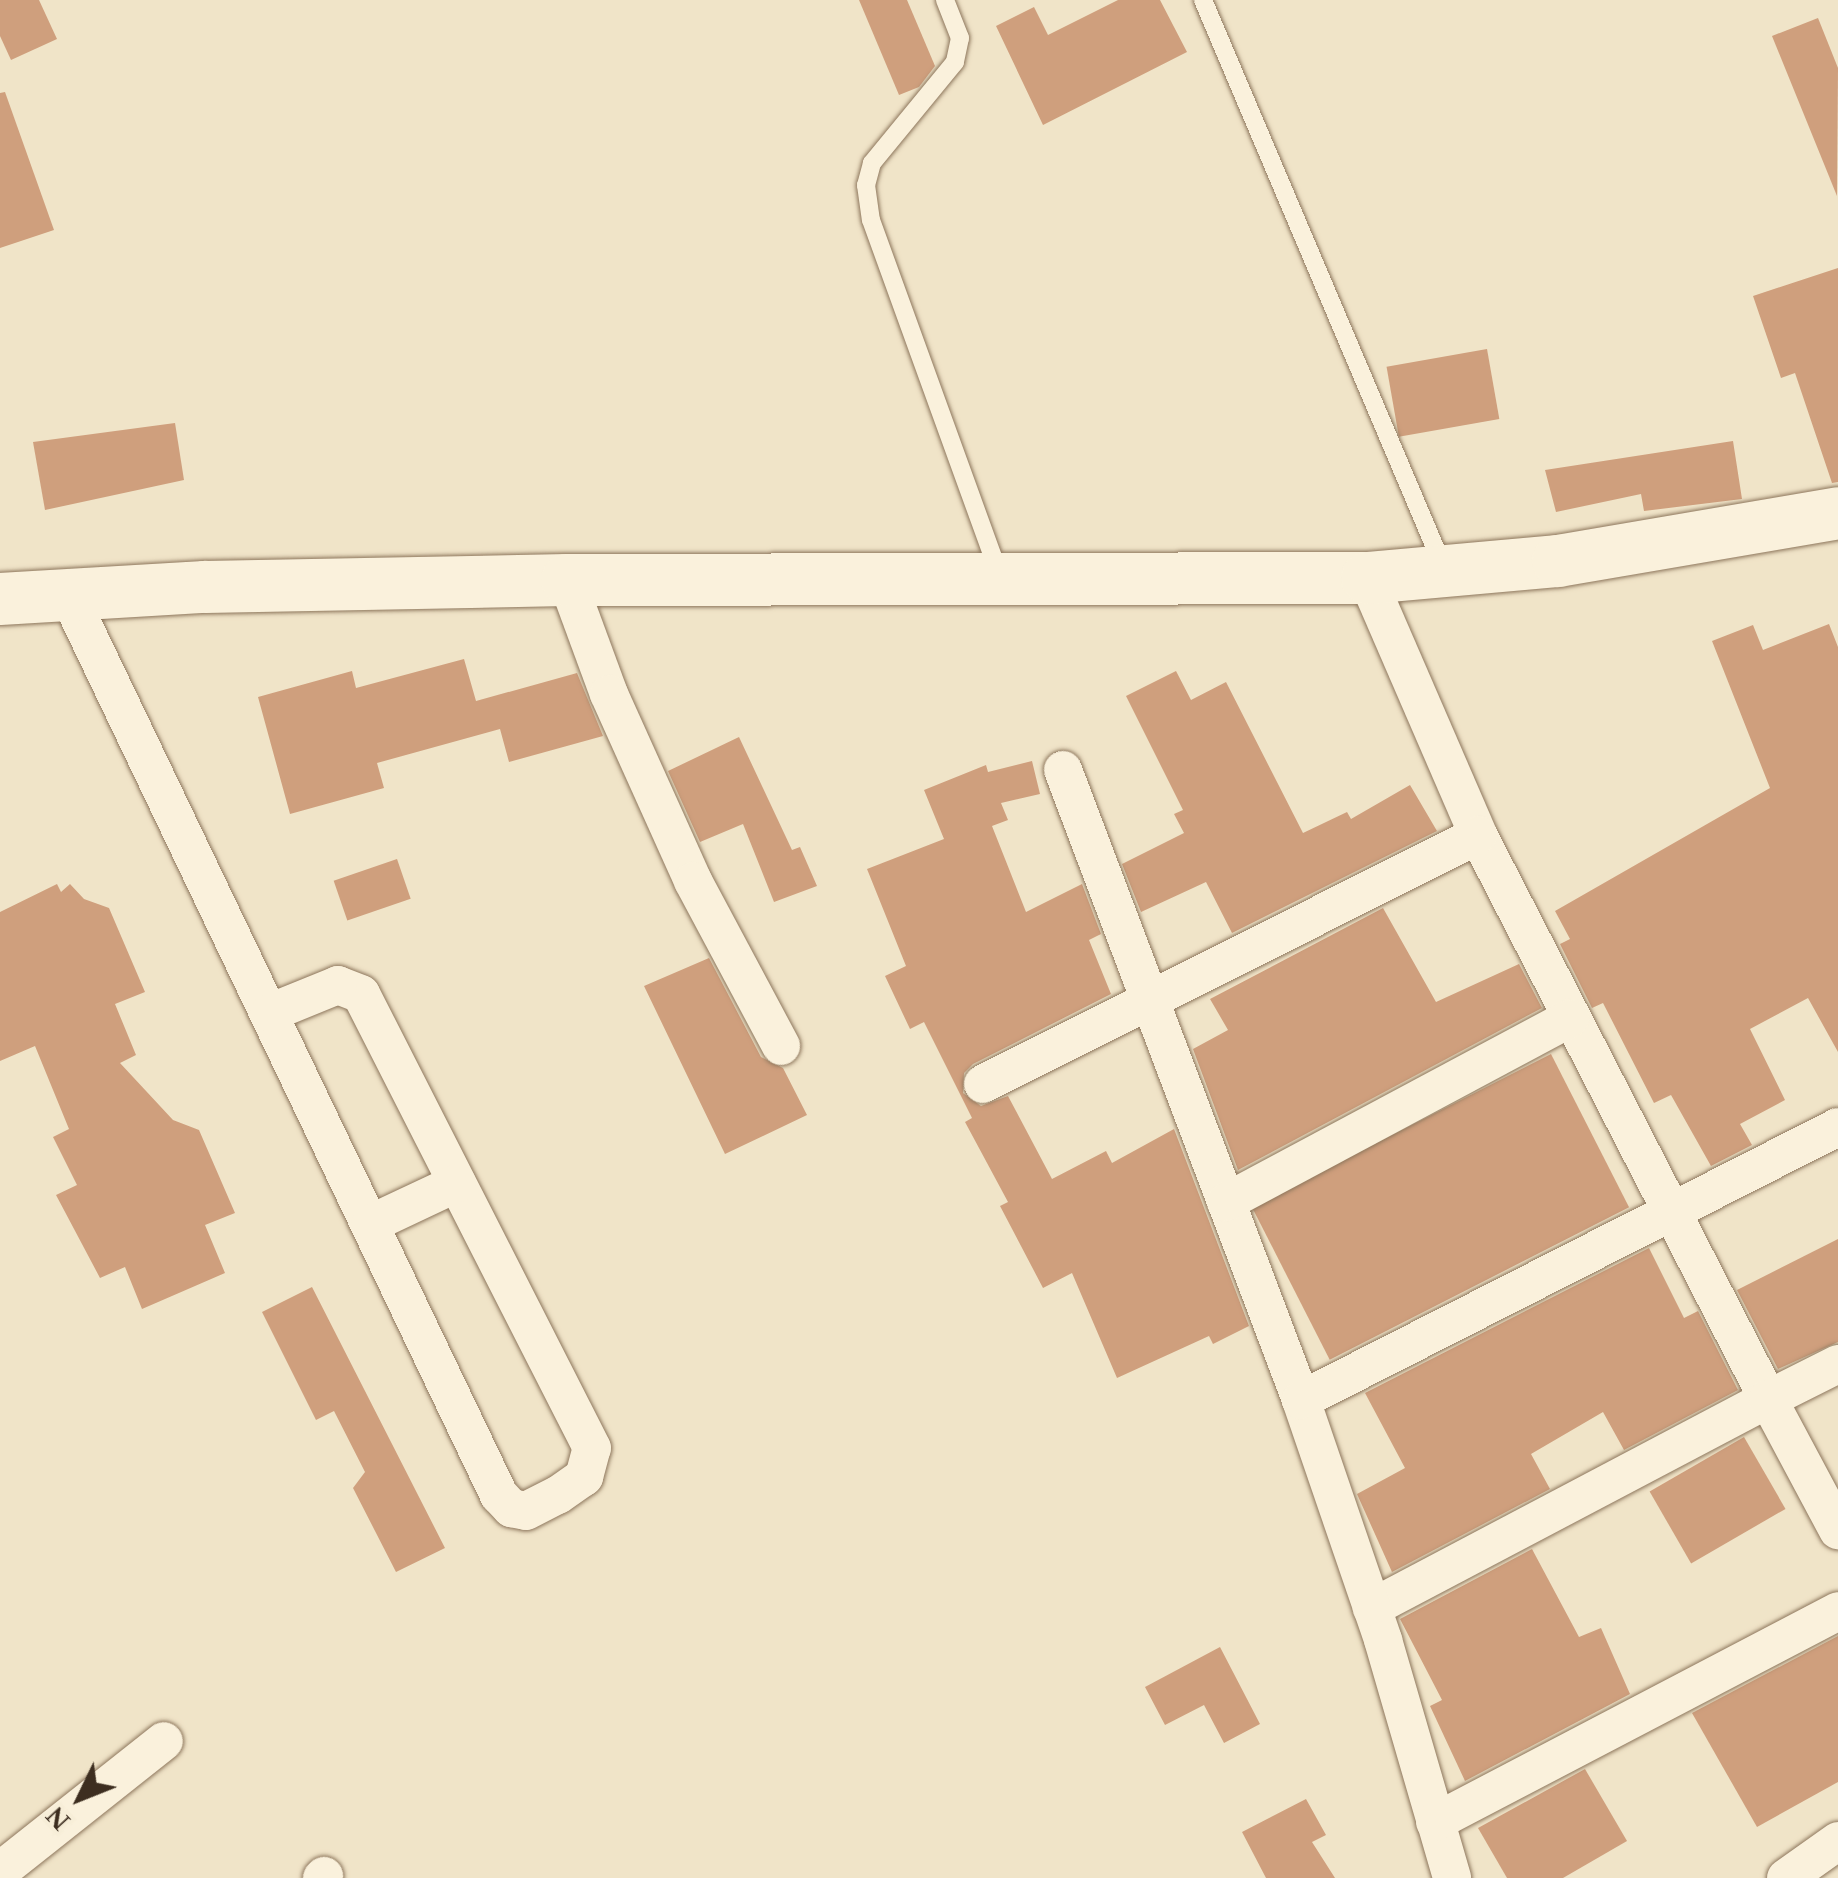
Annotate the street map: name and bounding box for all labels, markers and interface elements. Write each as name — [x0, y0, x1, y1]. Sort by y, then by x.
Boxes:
north arrow — [30, 1748, 130, 1848]
text: N — [39, 1801, 76, 1837]

